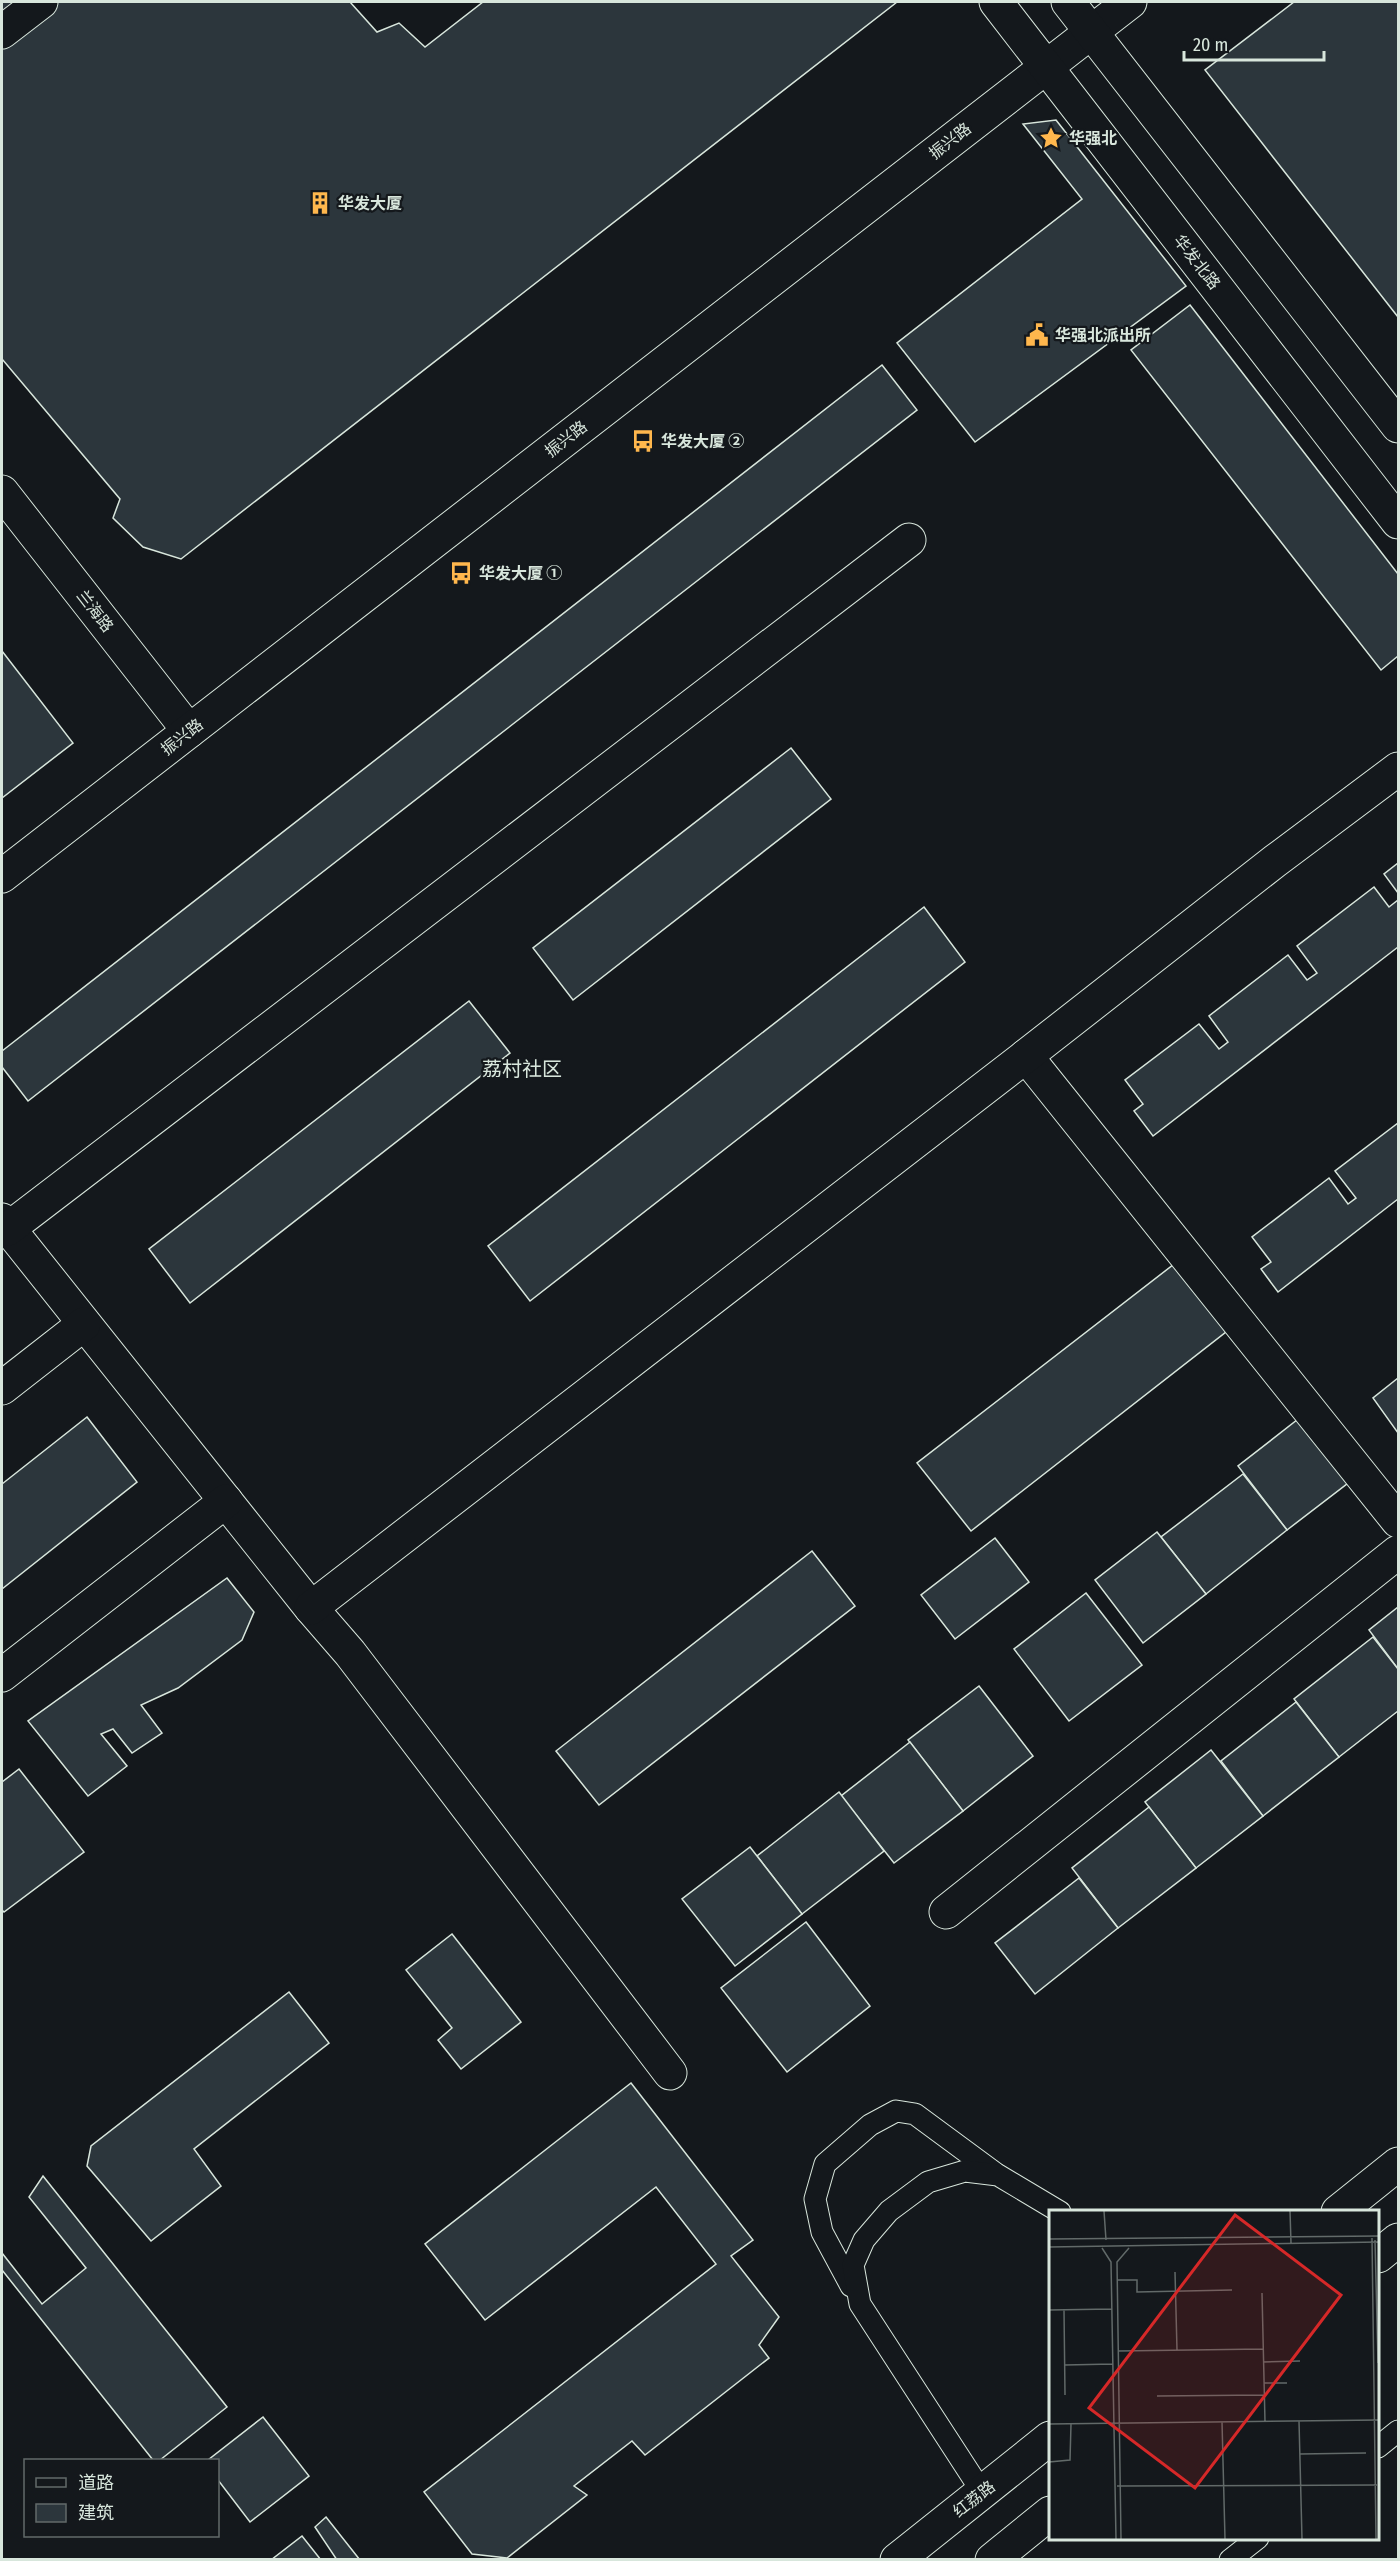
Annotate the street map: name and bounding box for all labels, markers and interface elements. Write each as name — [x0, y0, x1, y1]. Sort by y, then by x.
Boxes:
scale bar — [1184, 24, 1324, 62]
text: 20 m — [1193, 34, 1228, 56]
street label: 振兴路 — [925, 119, 975, 163]
place icon: 华强北 — [1038, 125, 1064, 151]
place label: 华强北 — [1069, 129, 1117, 148]
building icon: 华发大厦 — [307, 190, 333, 216]
place label: 华发大厦 — [338, 194, 402, 213]
street label: 华发北路 — [1170, 231, 1224, 293]
public building icon: 华强北派出所 — [1024, 322, 1050, 348]
place label: 华强北派出所 — [1055, 326, 1151, 345]
street label: 振兴路 — [541, 417, 591, 461]
bus stop icon: 华发大厦 ② — [630, 428, 656, 454]
place label: 华发大厦 ② — [661, 432, 744, 451]
bus stop icon: 华发大厦 ① — [448, 560, 474, 586]
place label: 华发大厦 ① — [479, 564, 562, 583]
street label: 兰海路 — [73, 586, 117, 636]
street label: 振兴路 — [157, 715, 207, 759]
district label: 荔村社区 — [482, 1057, 562, 1081]
inset map — [1049, 2210, 1379, 2540]
legend — [24, 2459, 219, 2537]
text: 道路 — [78, 2472, 114, 2494]
street label: 红荔路 — [949, 2477, 999, 2521]
text: 建筑 — [78, 2502, 114, 2524]

